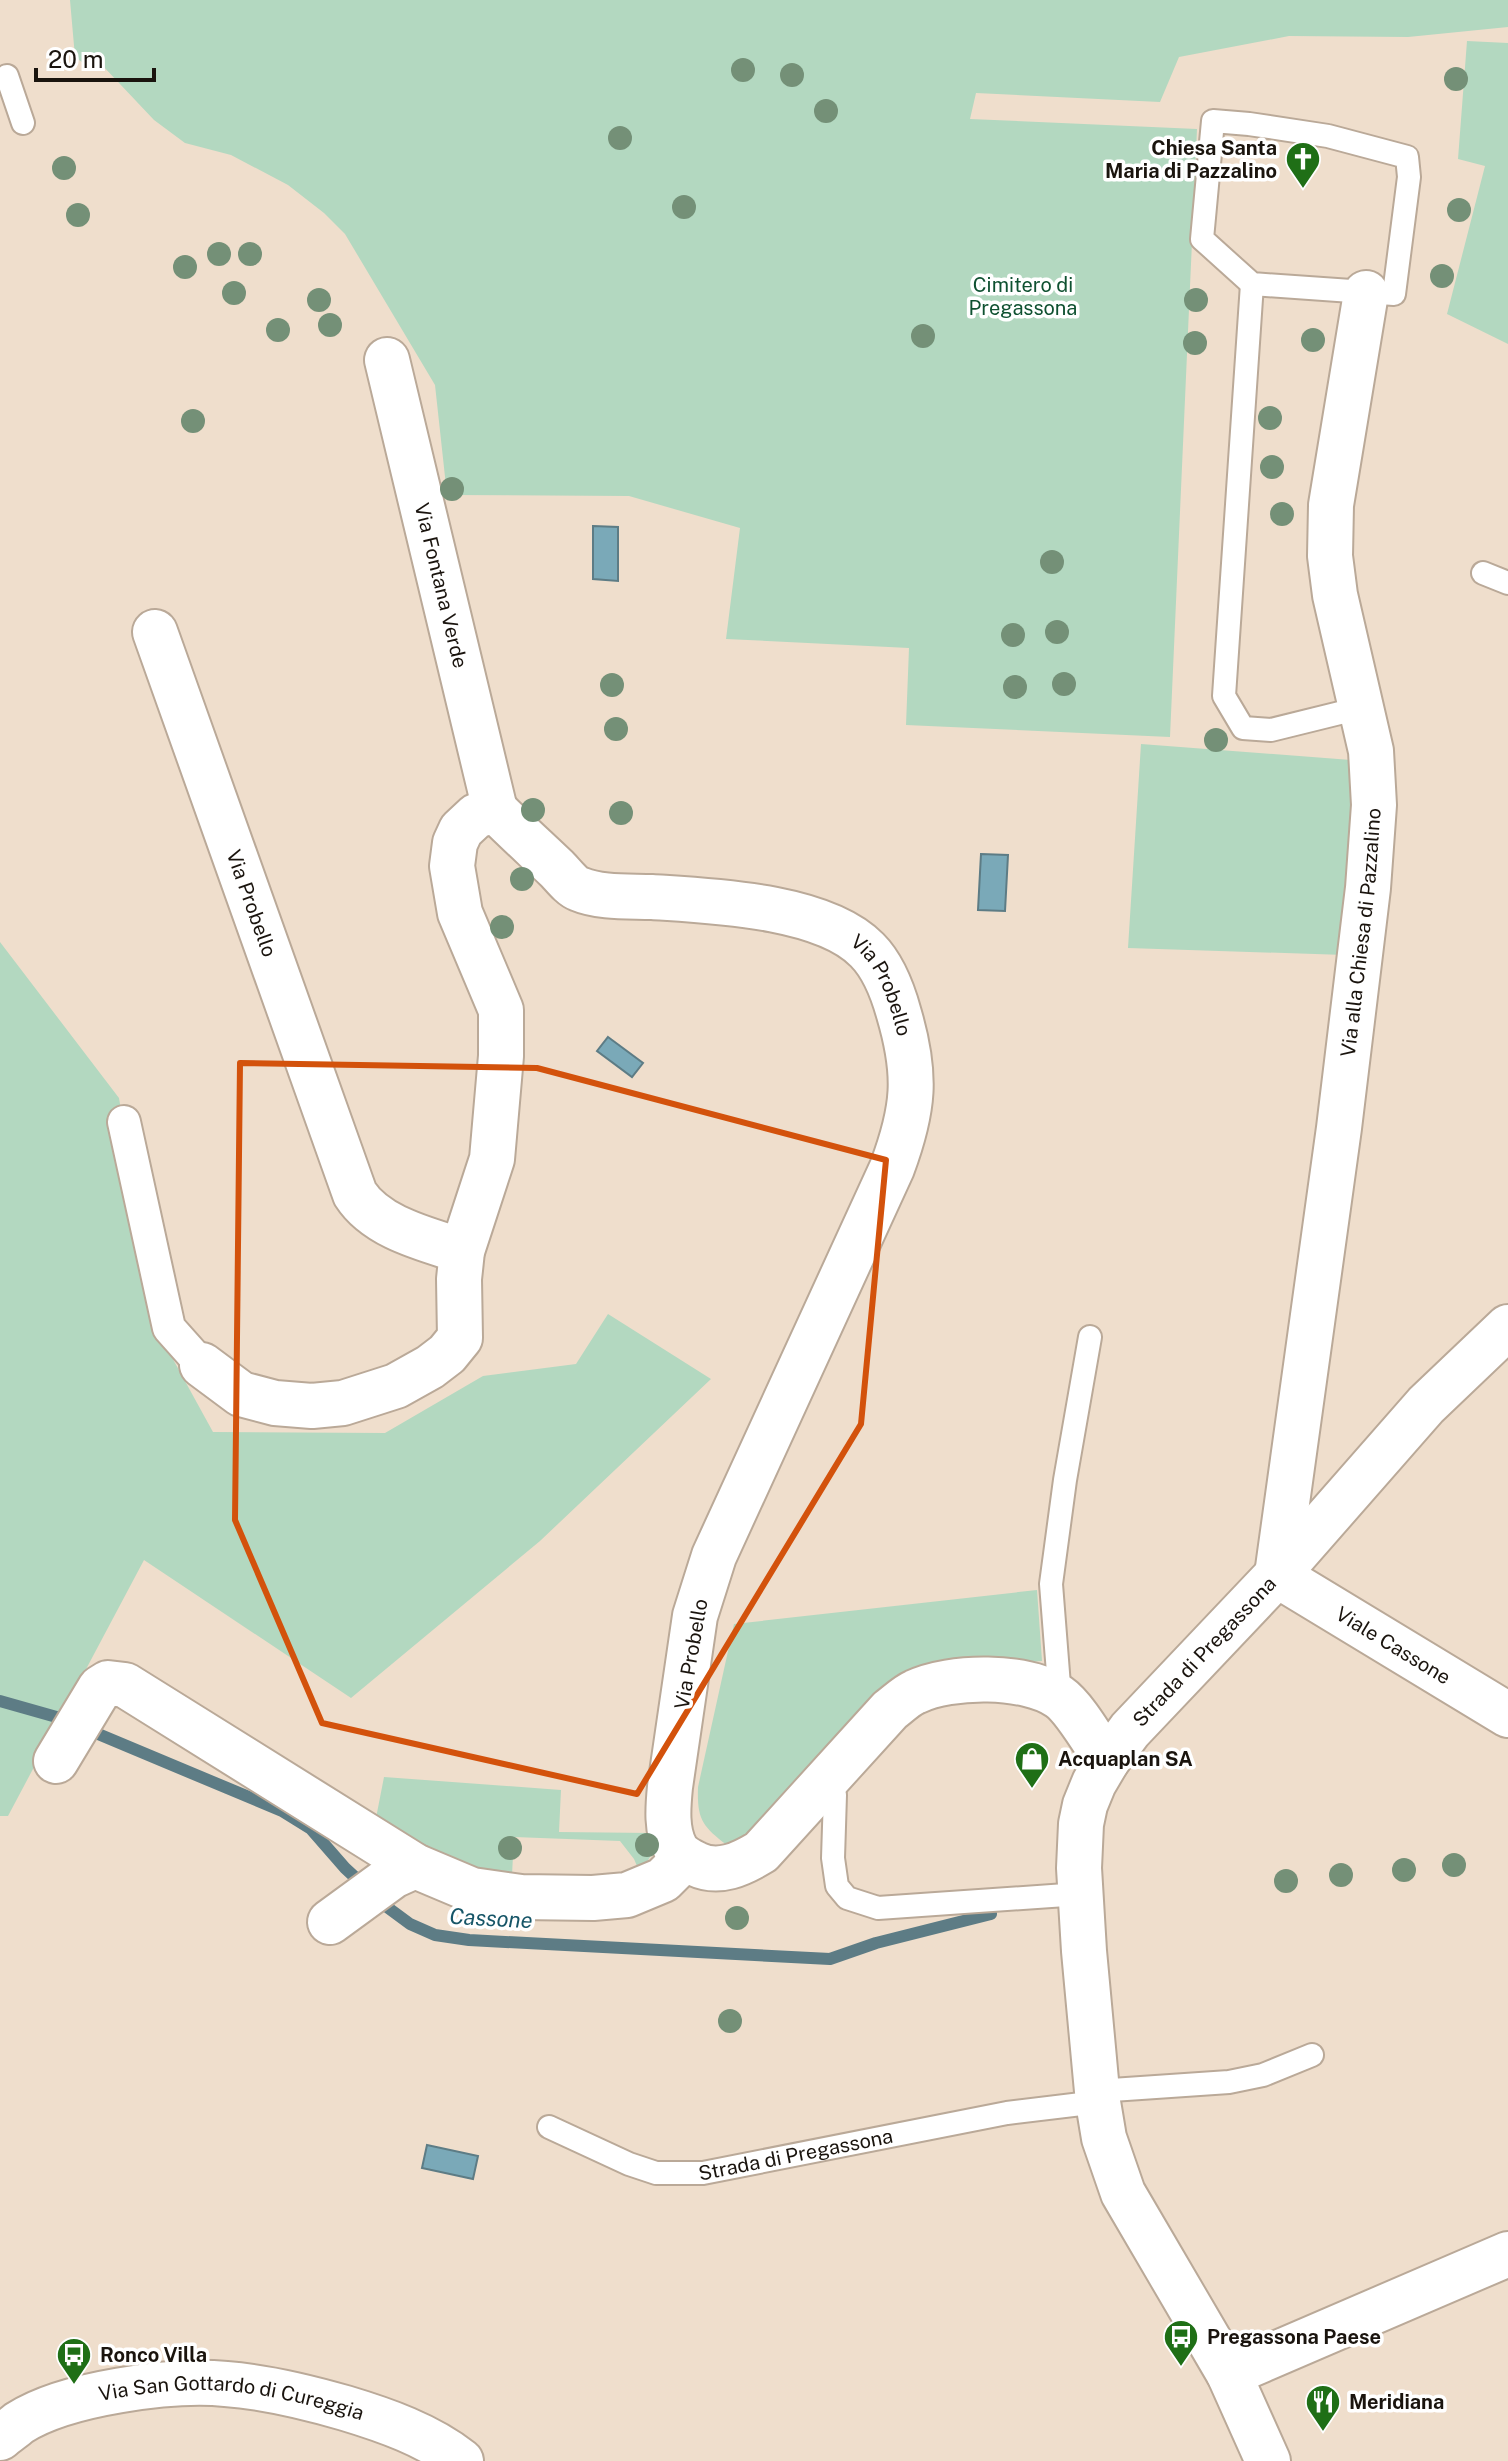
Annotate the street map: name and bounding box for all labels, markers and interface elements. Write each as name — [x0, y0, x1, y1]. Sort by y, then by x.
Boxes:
scale bar — [36, 32, 154, 82]
text: 20 m — [48, 45, 104, 73]
place label: Chiesa Santa Maria di Pazzalino — [1105, 136, 1277, 183]
church icon: Chiesa Santa Maria di Pazzalino — [1284, 140, 1322, 190]
park label: Cimitero di Pregassona — [969, 273, 1077, 320]
street label: Via Fontana Verde — [410, 501, 473, 671]
street label: Via alla Chiesa di Pazzalino — [1336, 807, 1386, 1058]
street label: Via Probello — [221, 847, 282, 960]
street label: Via Probello — [846, 929, 916, 1038]
street label: Strada di Pregassona — [1128, 1572, 1281, 1732]
street label: Via Probello — [669, 1597, 713, 1711]
street label: Viale Cassone — [1331, 1602, 1455, 1689]
shop icon: Acquaplan SA — [1013, 1740, 1051, 1790]
place label: Acquaplan SA — [1058, 1747, 1193, 1771]
water label: Cassone — [449, 1903, 533, 1933]
street label: Strada di Pregassona — [696, 2124, 895, 2186]
bus stop icon: Pregassona Paese — [1162, 2318, 1200, 2368]
place label: Pregassona Paese — [1207, 2325, 1381, 2349]
bus stop icon: Ronco Villa — [55, 2336, 93, 2386]
place label: Ronco Villa — [100, 2343, 207, 2367]
street label: Via San Gottardo di Cureggia — [97, 2371, 367, 2425]
restaurant icon: Meridiana — [1304, 2383, 1342, 2433]
place label: Meridiana — [1349, 2390, 1444, 2414]

